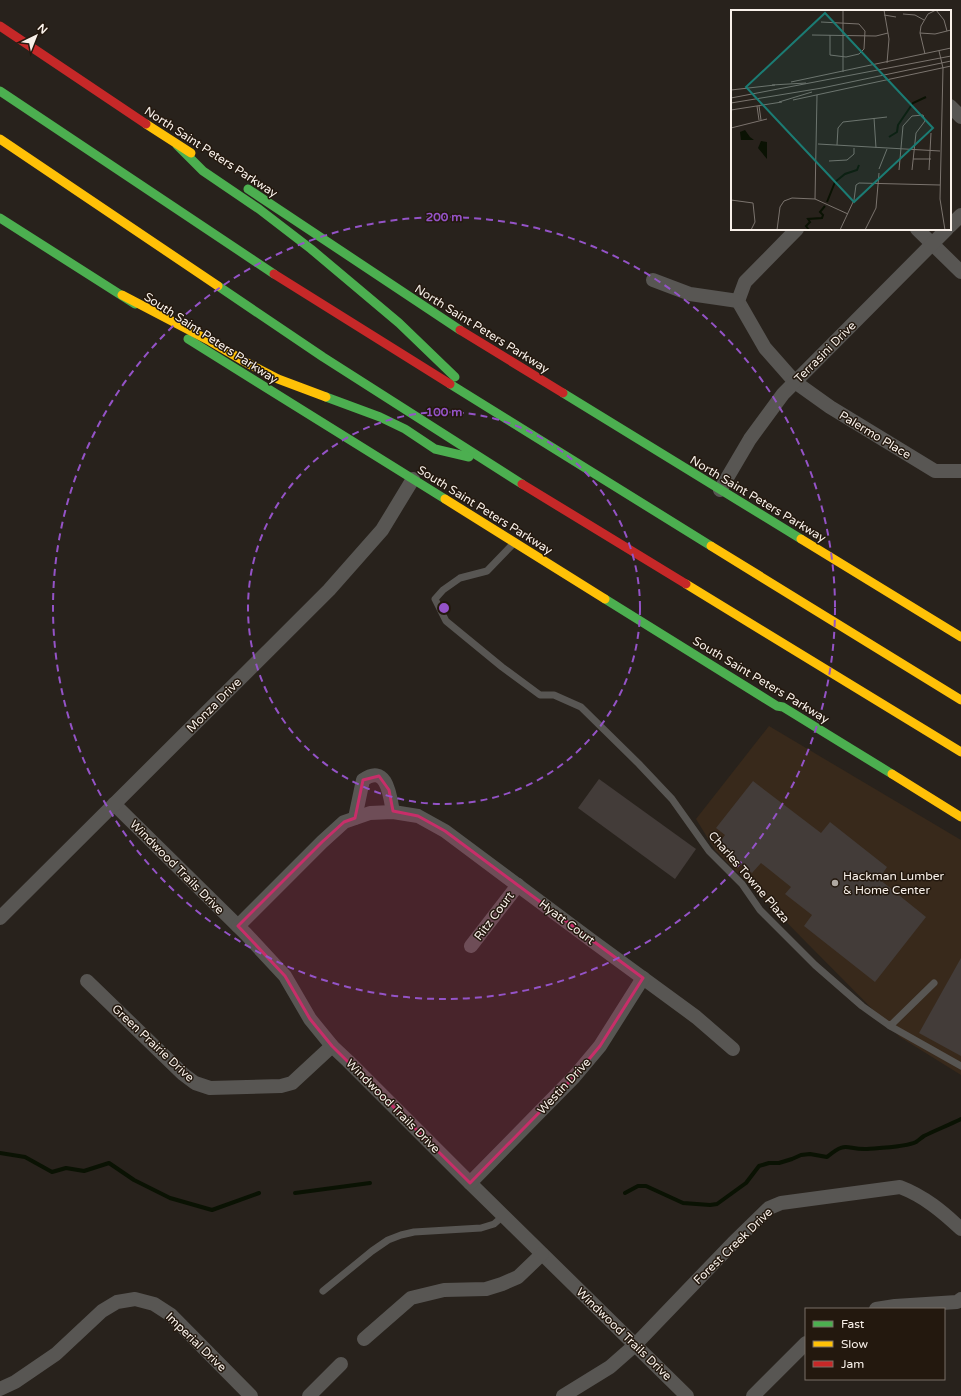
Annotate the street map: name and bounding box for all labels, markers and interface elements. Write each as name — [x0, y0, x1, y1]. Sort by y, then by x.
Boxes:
inset map — [731, 10, 951, 230]
north arrow — [16, 16, 56, 56]
text: N — [35, 21, 50, 37]
street label: North Saint Peters Parkway — [142, 104, 281, 201]
text: 200 m — [426, 210, 462, 224]
street label: North Saint Peters Parkway — [412, 282, 552, 377]
street label: South Saint Peters Parkway — [142, 289, 281, 387]
street label: Terrasini Drive — [791, 318, 859, 386]
text: 100 m — [426, 405, 462, 419]
street label: Palermo Place — [837, 408, 914, 462]
street label: North Saint Peters Parkway — [688, 453, 829, 545]
street label: South Saint Peters Parkway — [415, 463, 556, 558]
centre of rings — [437, 601, 451, 615]
street label: South Saint Peters Parkway — [690, 634, 832, 727]
street label: Monza Drive — [184, 675, 244, 735]
street label: Windwood Trails Drive — [127, 817, 227, 917]
street label: Charles Towne Plaza — [705, 828, 793, 926]
place label: Hackman Lumber & Home Center — [843, 869, 945, 897]
marker: Hackman Lumber & Home Center — [830, 878, 840, 888]
street label: Ritz Court — [471, 889, 517, 943]
street label: Hyatt Court — [536, 897, 598, 948]
street label: Green Prairie Drive — [109, 1001, 197, 1085]
street label: Westin Drive — [534, 1055, 594, 1117]
street label: Windwood Trails Drive — [343, 1056, 443, 1156]
street label: Forest Creek Drive — [691, 1205, 775, 1287]
street label: Windwood Trails Drive — [573, 1285, 675, 1383]
legend — [805, 1308, 945, 1380]
street label: Imperial Drive — [163, 1310, 229, 1374]
text: Fast — [841, 1317, 865, 1331]
text: Slow — [841, 1337, 868, 1351]
text: Jam — [841, 1357, 864, 1371]

